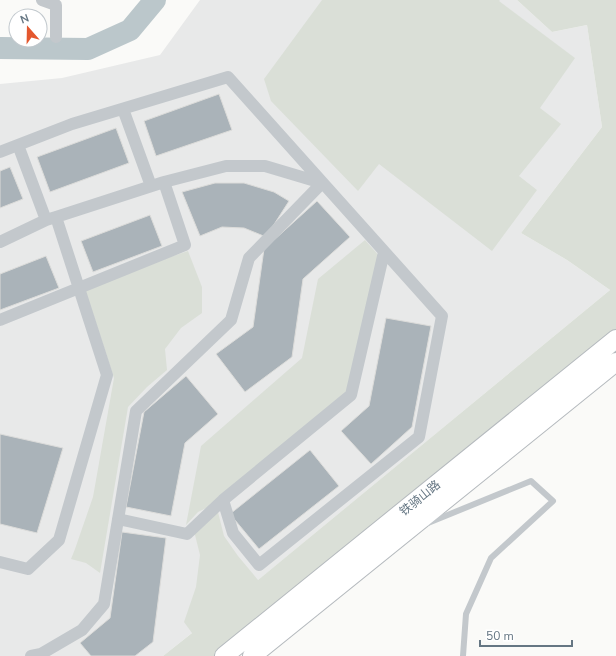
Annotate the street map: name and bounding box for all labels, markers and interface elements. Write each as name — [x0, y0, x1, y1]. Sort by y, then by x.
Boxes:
north arrow — [8, 8, 48, 48]
text: N — [18, 11, 31, 28]
street label: 铁骑山路 — [396, 477, 444, 519]
scale bar — [480, 622, 572, 648]
text: 50 m — [486, 628, 514, 644]

